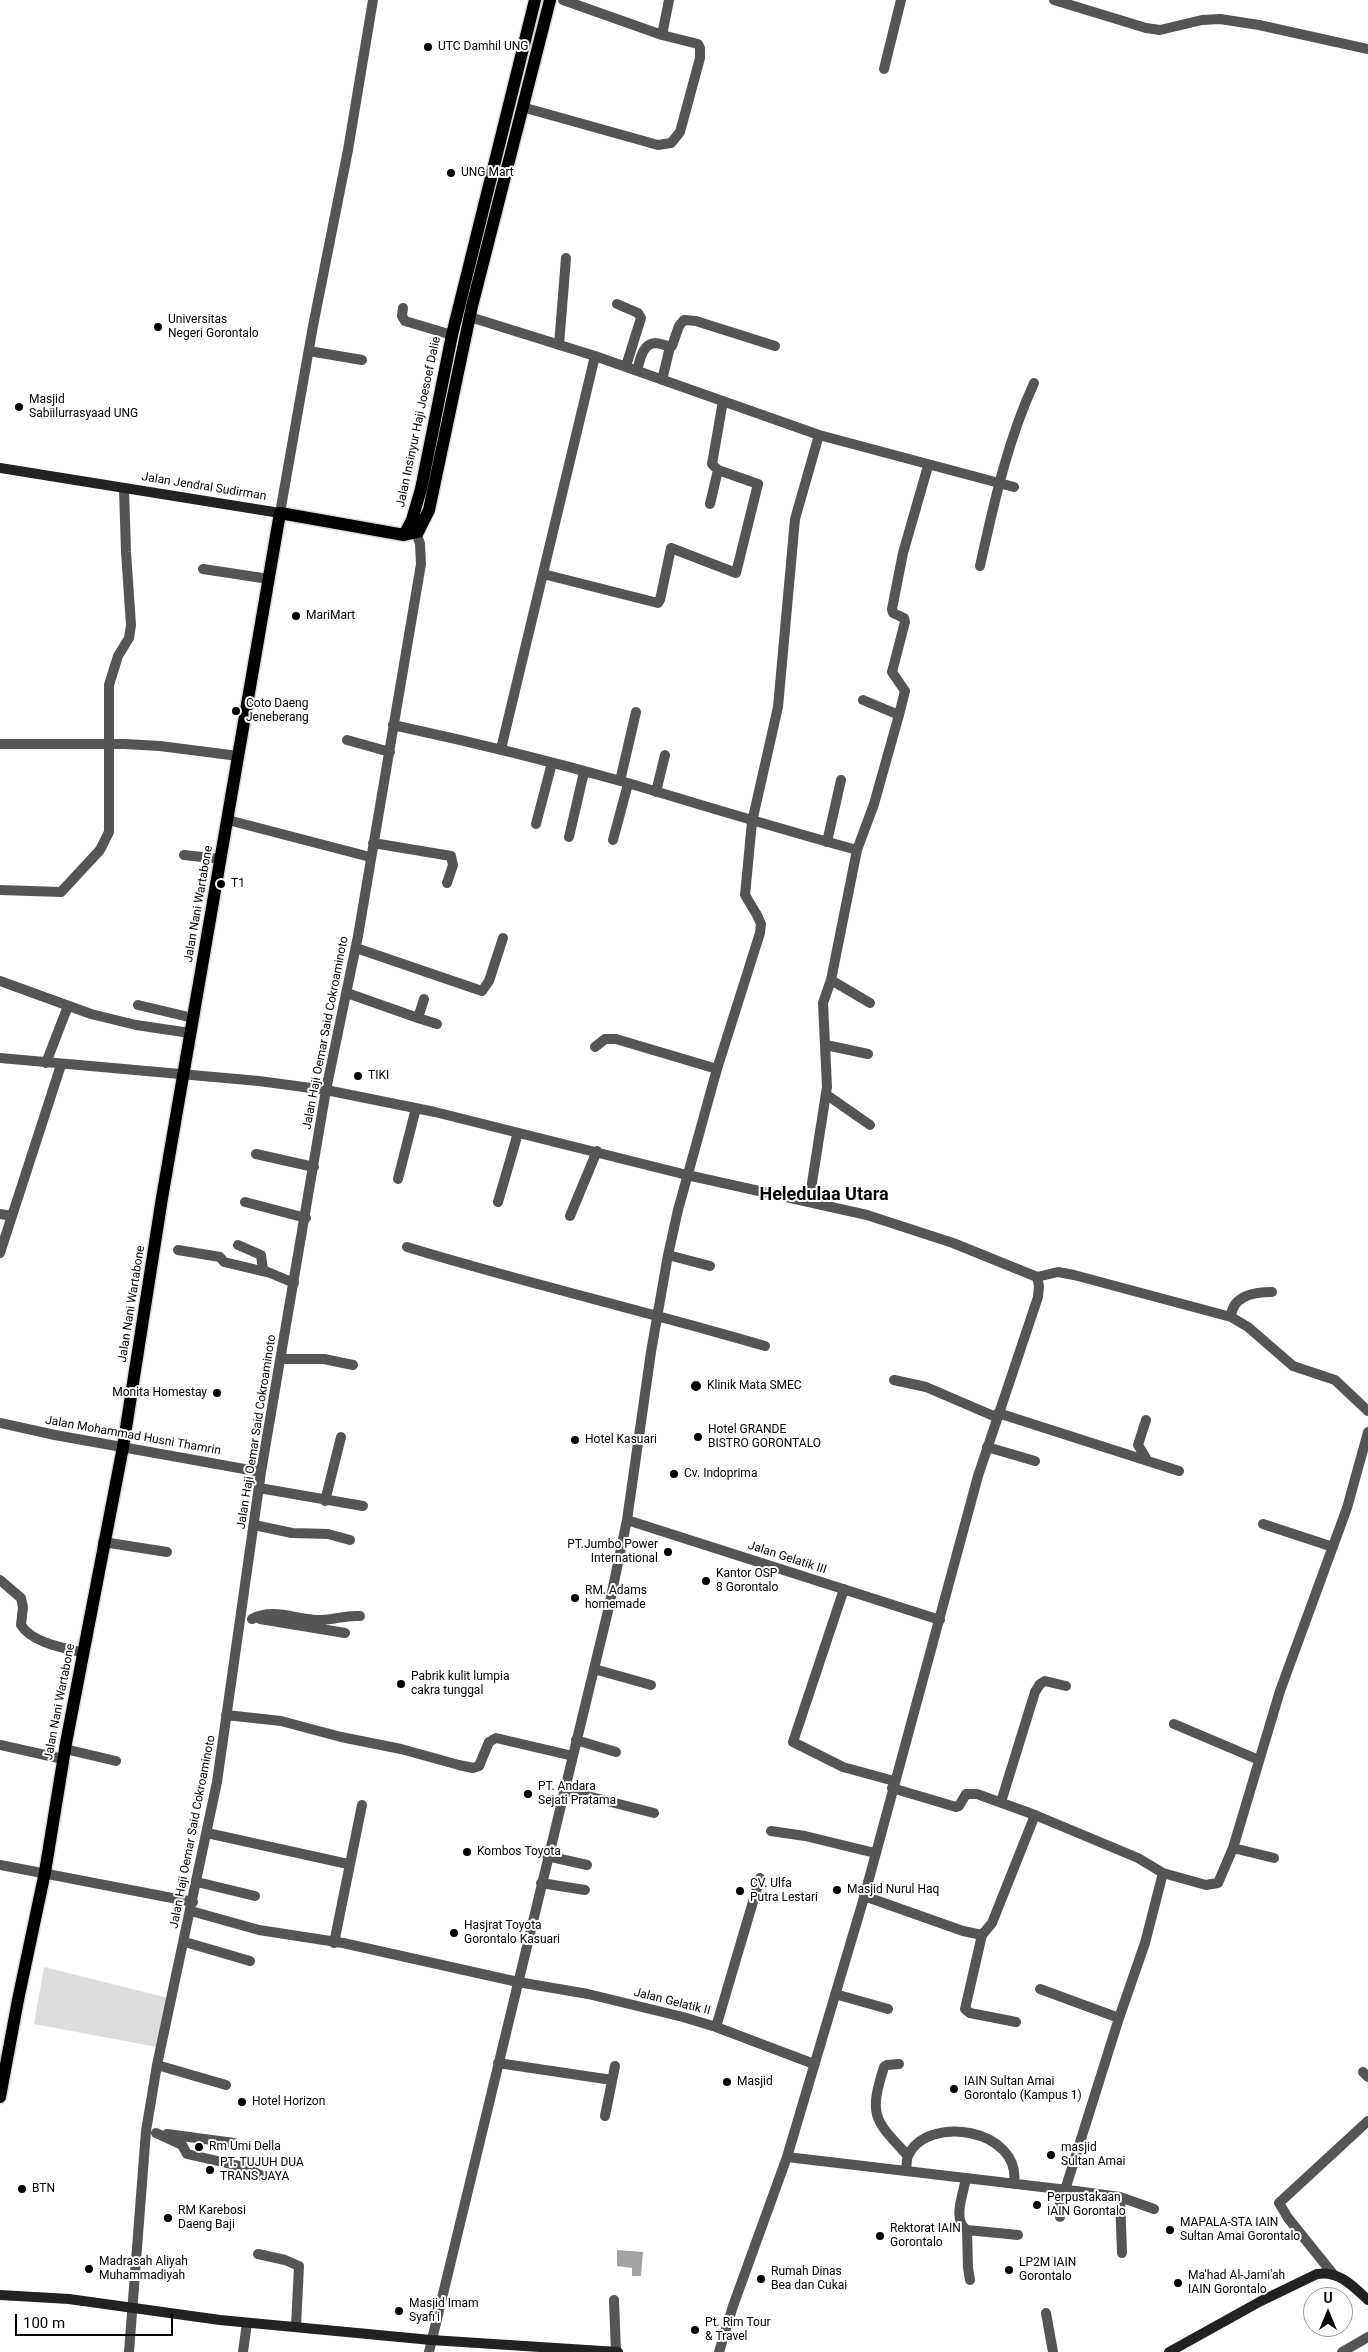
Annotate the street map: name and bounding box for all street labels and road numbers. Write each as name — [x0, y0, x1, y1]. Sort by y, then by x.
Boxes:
street label: Jalan Insinyur Haji Joesoef Dalie — [394, 335, 444, 509]
street label: Jalan Jendral Sudirman — [141, 470, 267, 504]
street label: Jalan Nani Wartabone — [182, 845, 216, 963]
street label: Jalan Haji Oemar Said Cokroaminoto — [300, 935, 352, 1131]
street label: Jalan Nani Wartabone — [116, 1245, 148, 1363]
street label: Jalan Haji Oemar Said Cokroaminoto — [235, 1334, 279, 1530]
street label: Jalan Mohammad Husni Thamrin — [44, 1413, 222, 1459]
street label: Jalan Gelatik III — [746, 1539, 828, 1577]
street label: Jalan Nani Wartabone — [42, 1643, 78, 1761]
street label: Jalan Haji Oemar Said Cokroaminoto — [167, 1734, 219, 1930]
street label: Jalan Gelatik II — [632, 1986, 712, 2018]

